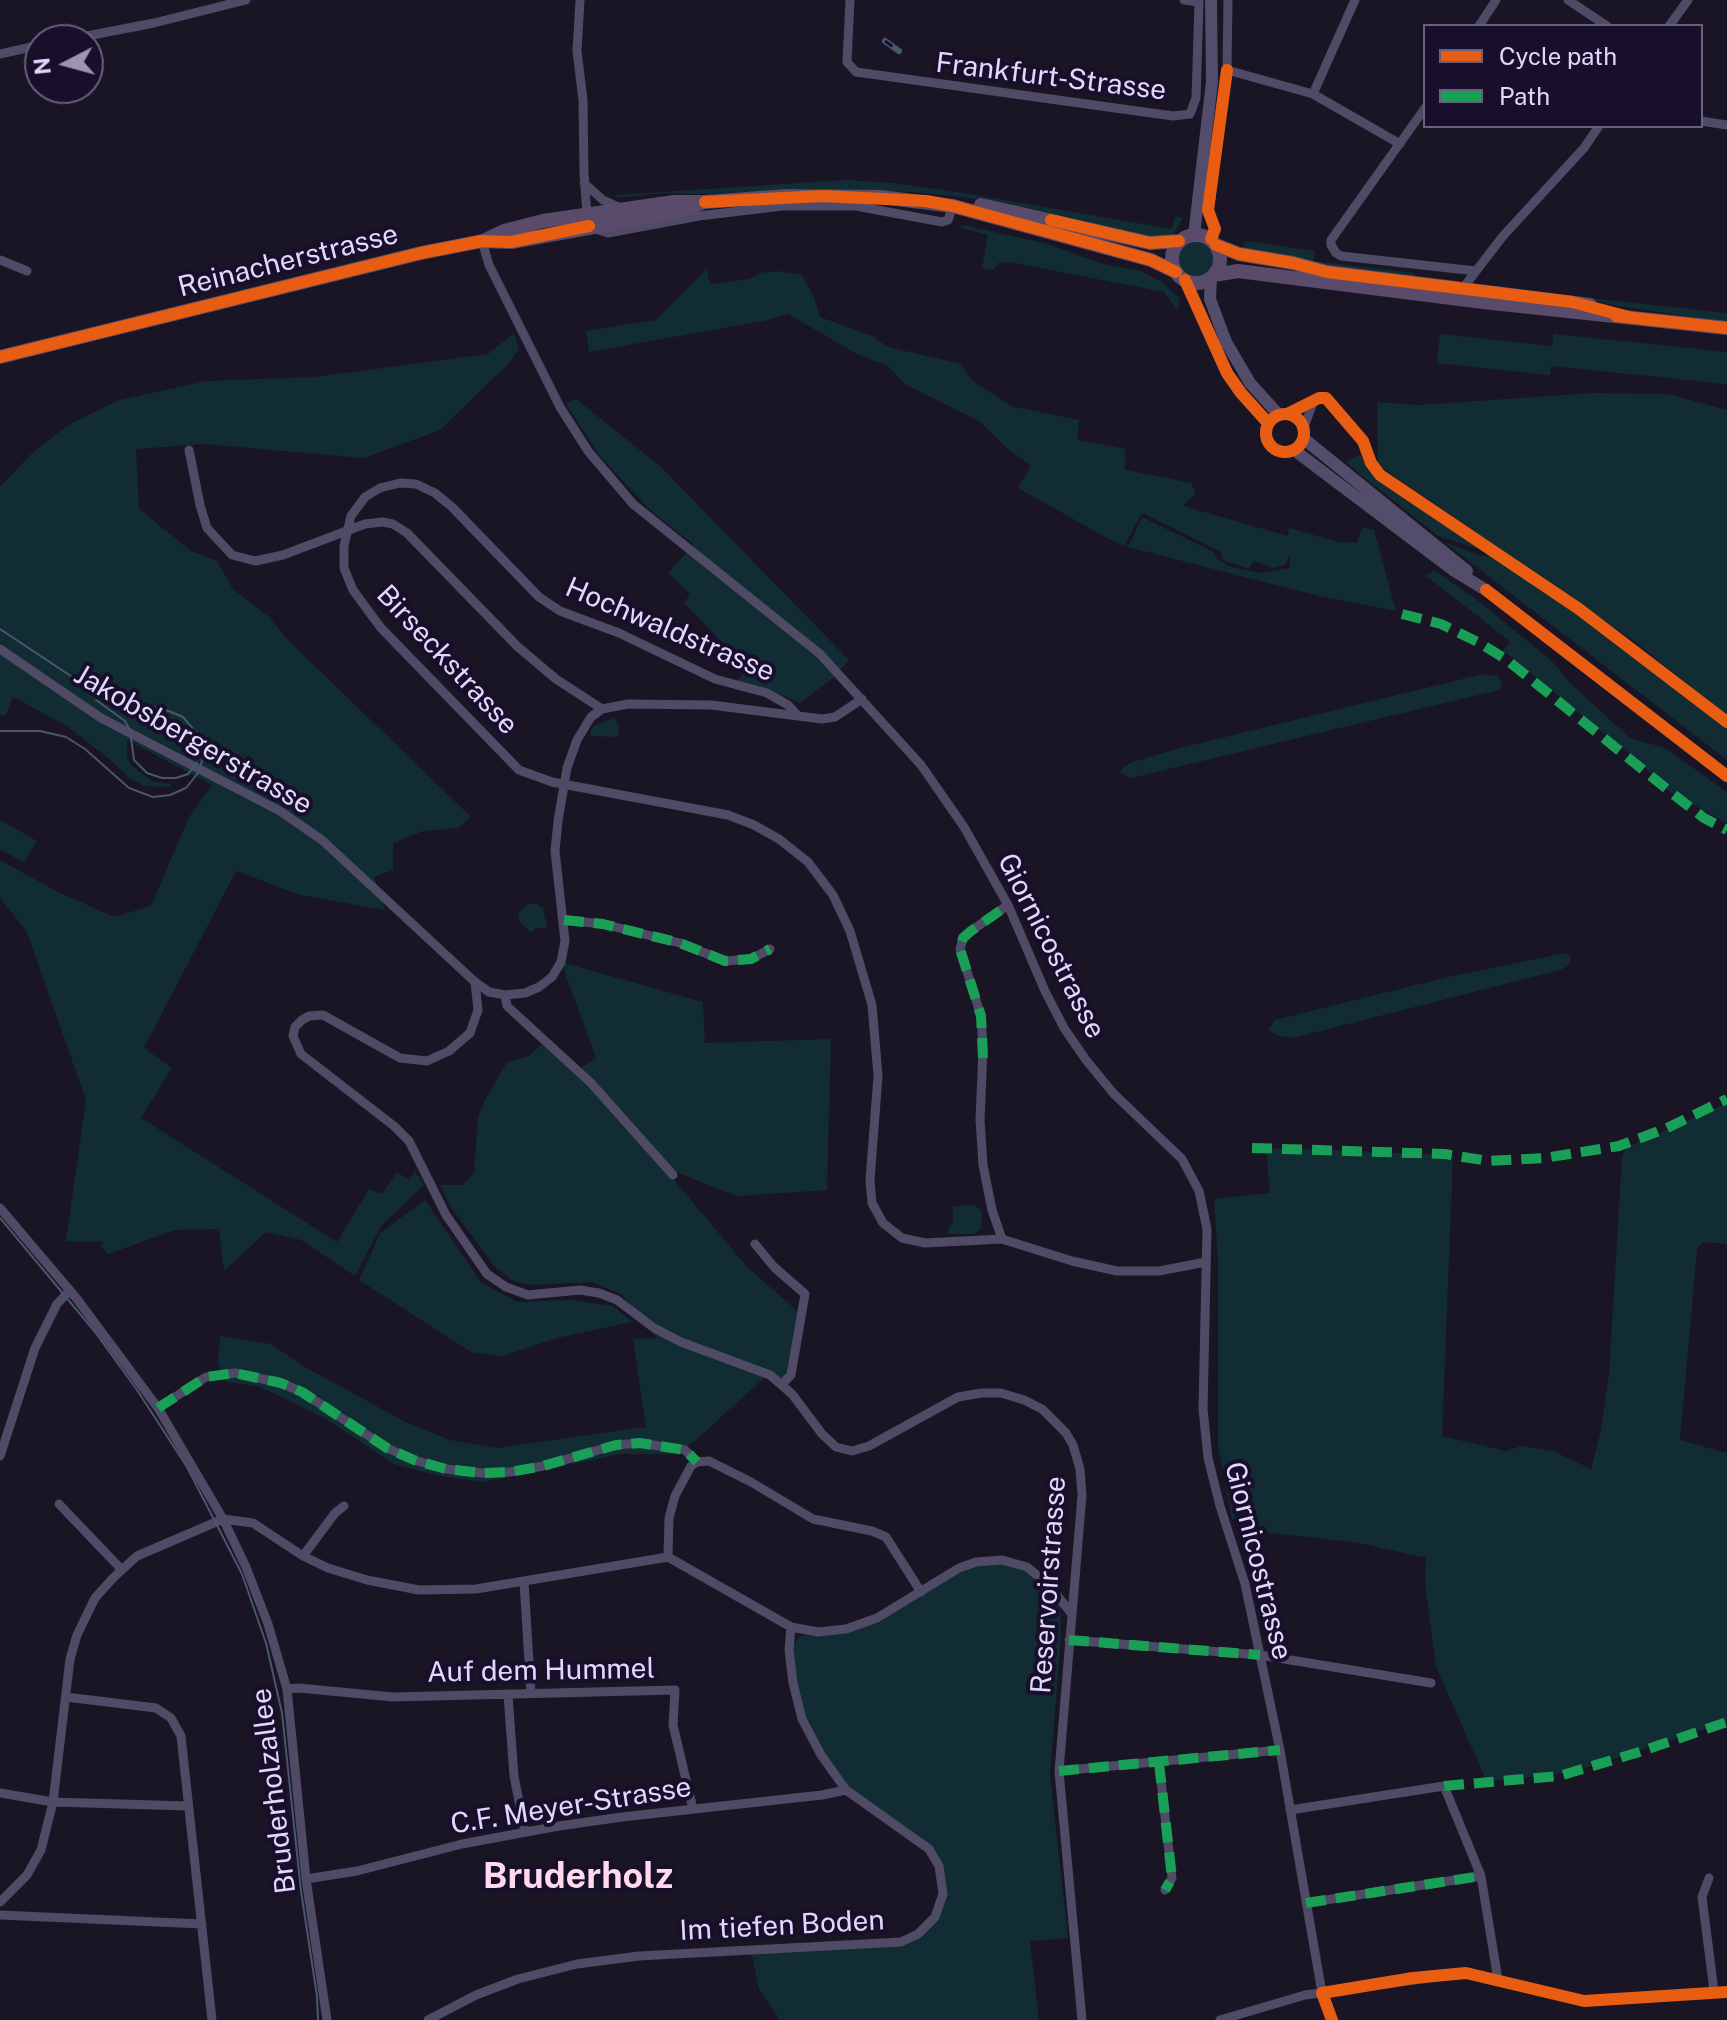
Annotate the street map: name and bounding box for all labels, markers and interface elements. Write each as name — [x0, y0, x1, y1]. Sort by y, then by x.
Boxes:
north arrow — [24, 24, 104, 104]
legend — [1423, 24, 1703, 128]
text: Cycle path — [1499, 42, 1617, 70]
street label: Frankfurt-Strasse — [934, 46, 1168, 108]
text: N — [28, 56, 56, 76]
text: Path — [1499, 82, 1550, 110]
street label: Reinacherstrasse — [174, 217, 402, 305]
street label: Hochwaldstrasse — [560, 571, 780, 689]
street label: Birseckstrasse — [369, 578, 525, 742]
street label: Jakobsbergerstrasse — [68, 658, 318, 822]
street label: Giornicostrasse — [990, 848, 1112, 1044]
street label: Giornicostrasse — [1217, 1459, 1299, 1663]
street label: Reservoirstrasse — [1025, 1475, 1073, 1695]
street label: Auf dem Hummel — [427, 1652, 655, 1690]
street label: Bruderholzallee — [245, 1686, 303, 1896]
street label: C.F. Meyer-Strasse — [448, 1770, 694, 1842]
district label: Bruderholz — [483, 1855, 673, 1899]
street label: Im tiefen Boden — [679, 1904, 885, 1948]

